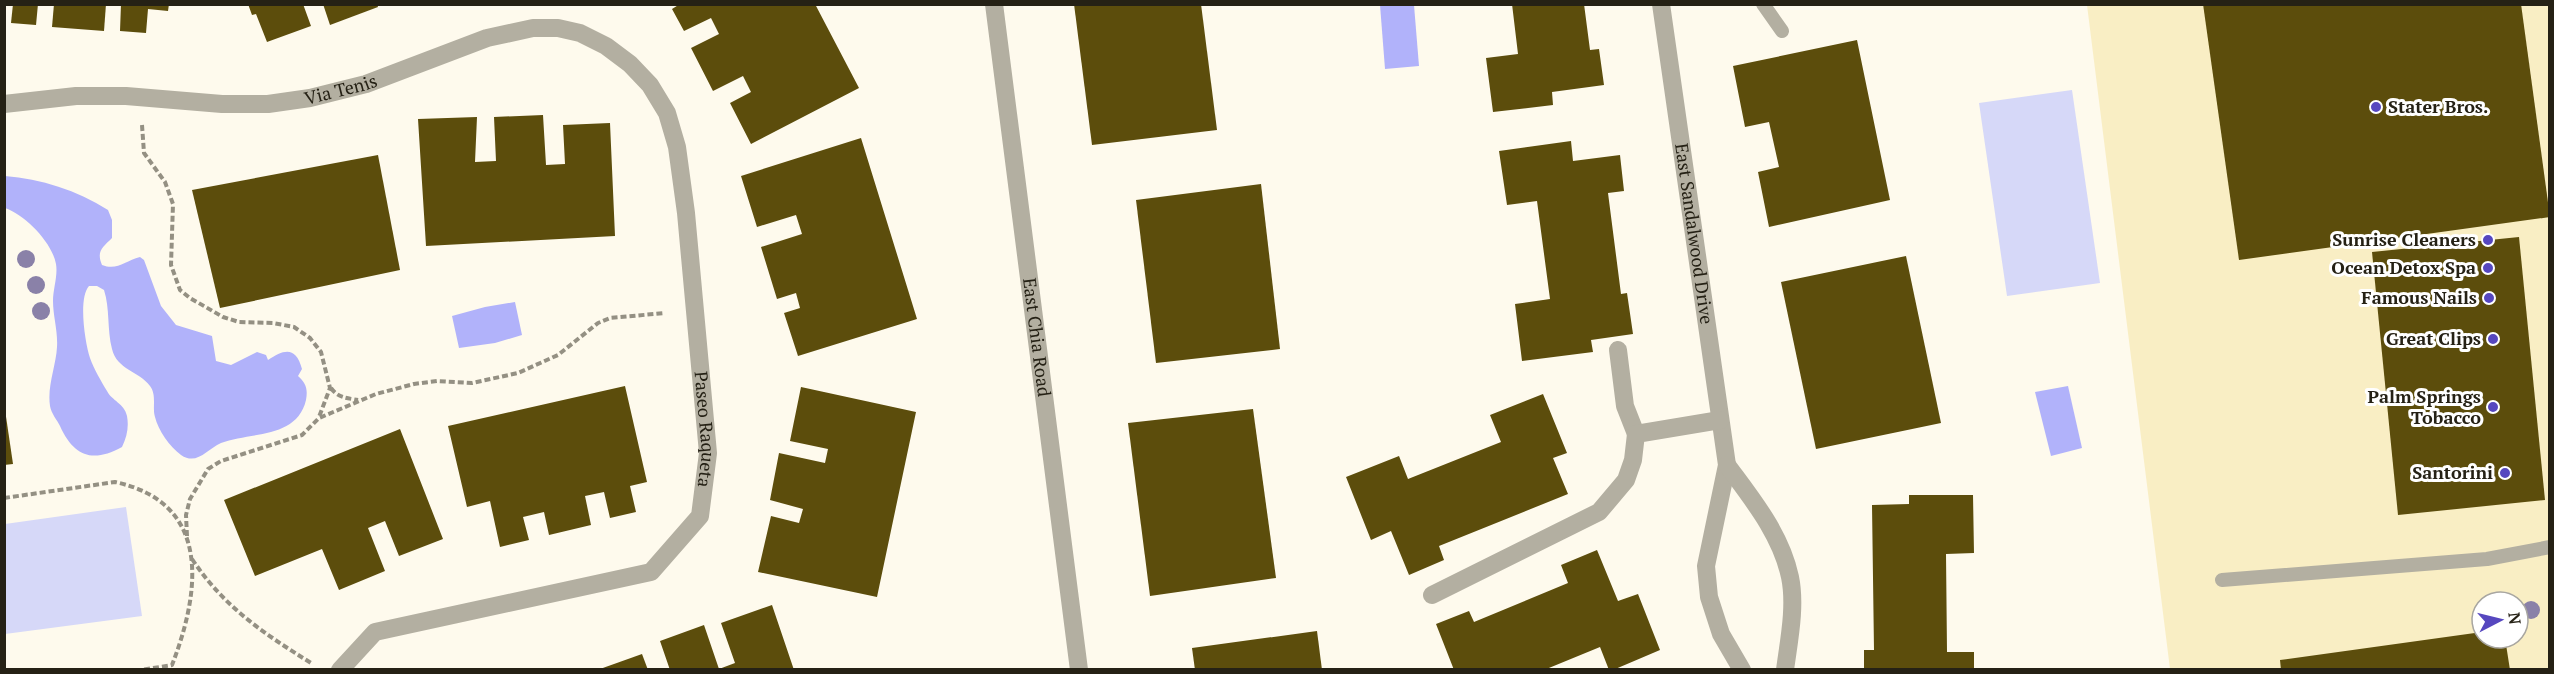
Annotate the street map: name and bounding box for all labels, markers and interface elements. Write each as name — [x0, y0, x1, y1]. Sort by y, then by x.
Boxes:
street label: Via Tenis — [302, 68, 380, 110]
place label: Stater Bros. — [2388, 94, 2488, 118]
marker: Stater Bros. — [2369, 100, 2383, 114]
street label: East Sandalwood Drive — [1670, 141, 1720, 326]
place label: Sunrise Cleaners — [2332, 227, 2476, 251]
marker: Sunrise Cleaners — [2481, 233, 2495, 247]
place label: Ocean Detox Spa — [2331, 255, 2476, 279]
marker: Ocean Detox Spa — [2481, 261, 2495, 275]
street label: East Chia Road — [1018, 276, 1057, 398]
place label: Famous Nails — [2361, 285, 2477, 309]
marker: Famous Nails — [2482, 291, 2496, 305]
place label: Great Clips — [2386, 326, 2481, 350]
marker: Great Clips — [2486, 332, 2500, 346]
street label: Paseo Raqueta — [690, 370, 721, 489]
place label: Palm Springs Tobacco — [2367, 384, 2481, 429]
marker: Palm Springs Tobacco — [2486, 400, 2500, 414]
place label: Santorini — [2412, 460, 2493, 484]
marker: Santorini — [2498, 466, 2512, 480]
north arrow — [2470, 590, 2530, 650]
text: N — [2503, 611, 2527, 626]

